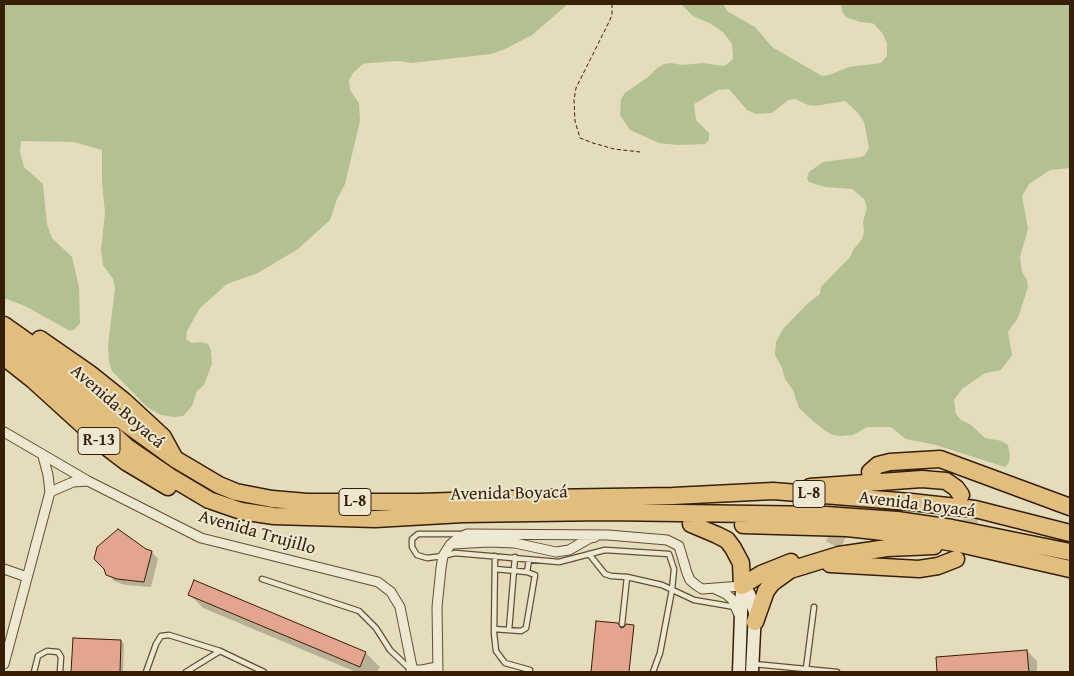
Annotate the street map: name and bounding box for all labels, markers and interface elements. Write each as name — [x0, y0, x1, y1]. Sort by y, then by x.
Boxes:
street label: Avenida Boyacá — [66, 360, 168, 454]
road number: R-13 — [78, 428, 120, 454]
road number: L-8 — [793, 480, 825, 508]
street label: Avenida Boyacá — [450, 482, 568, 506]
street label: Avenida Boyacá — [857, 487, 977, 523]
road number: L-8 — [339, 488, 371, 516]
street label: Avenida Trujillo — [196, 506, 318, 560]

